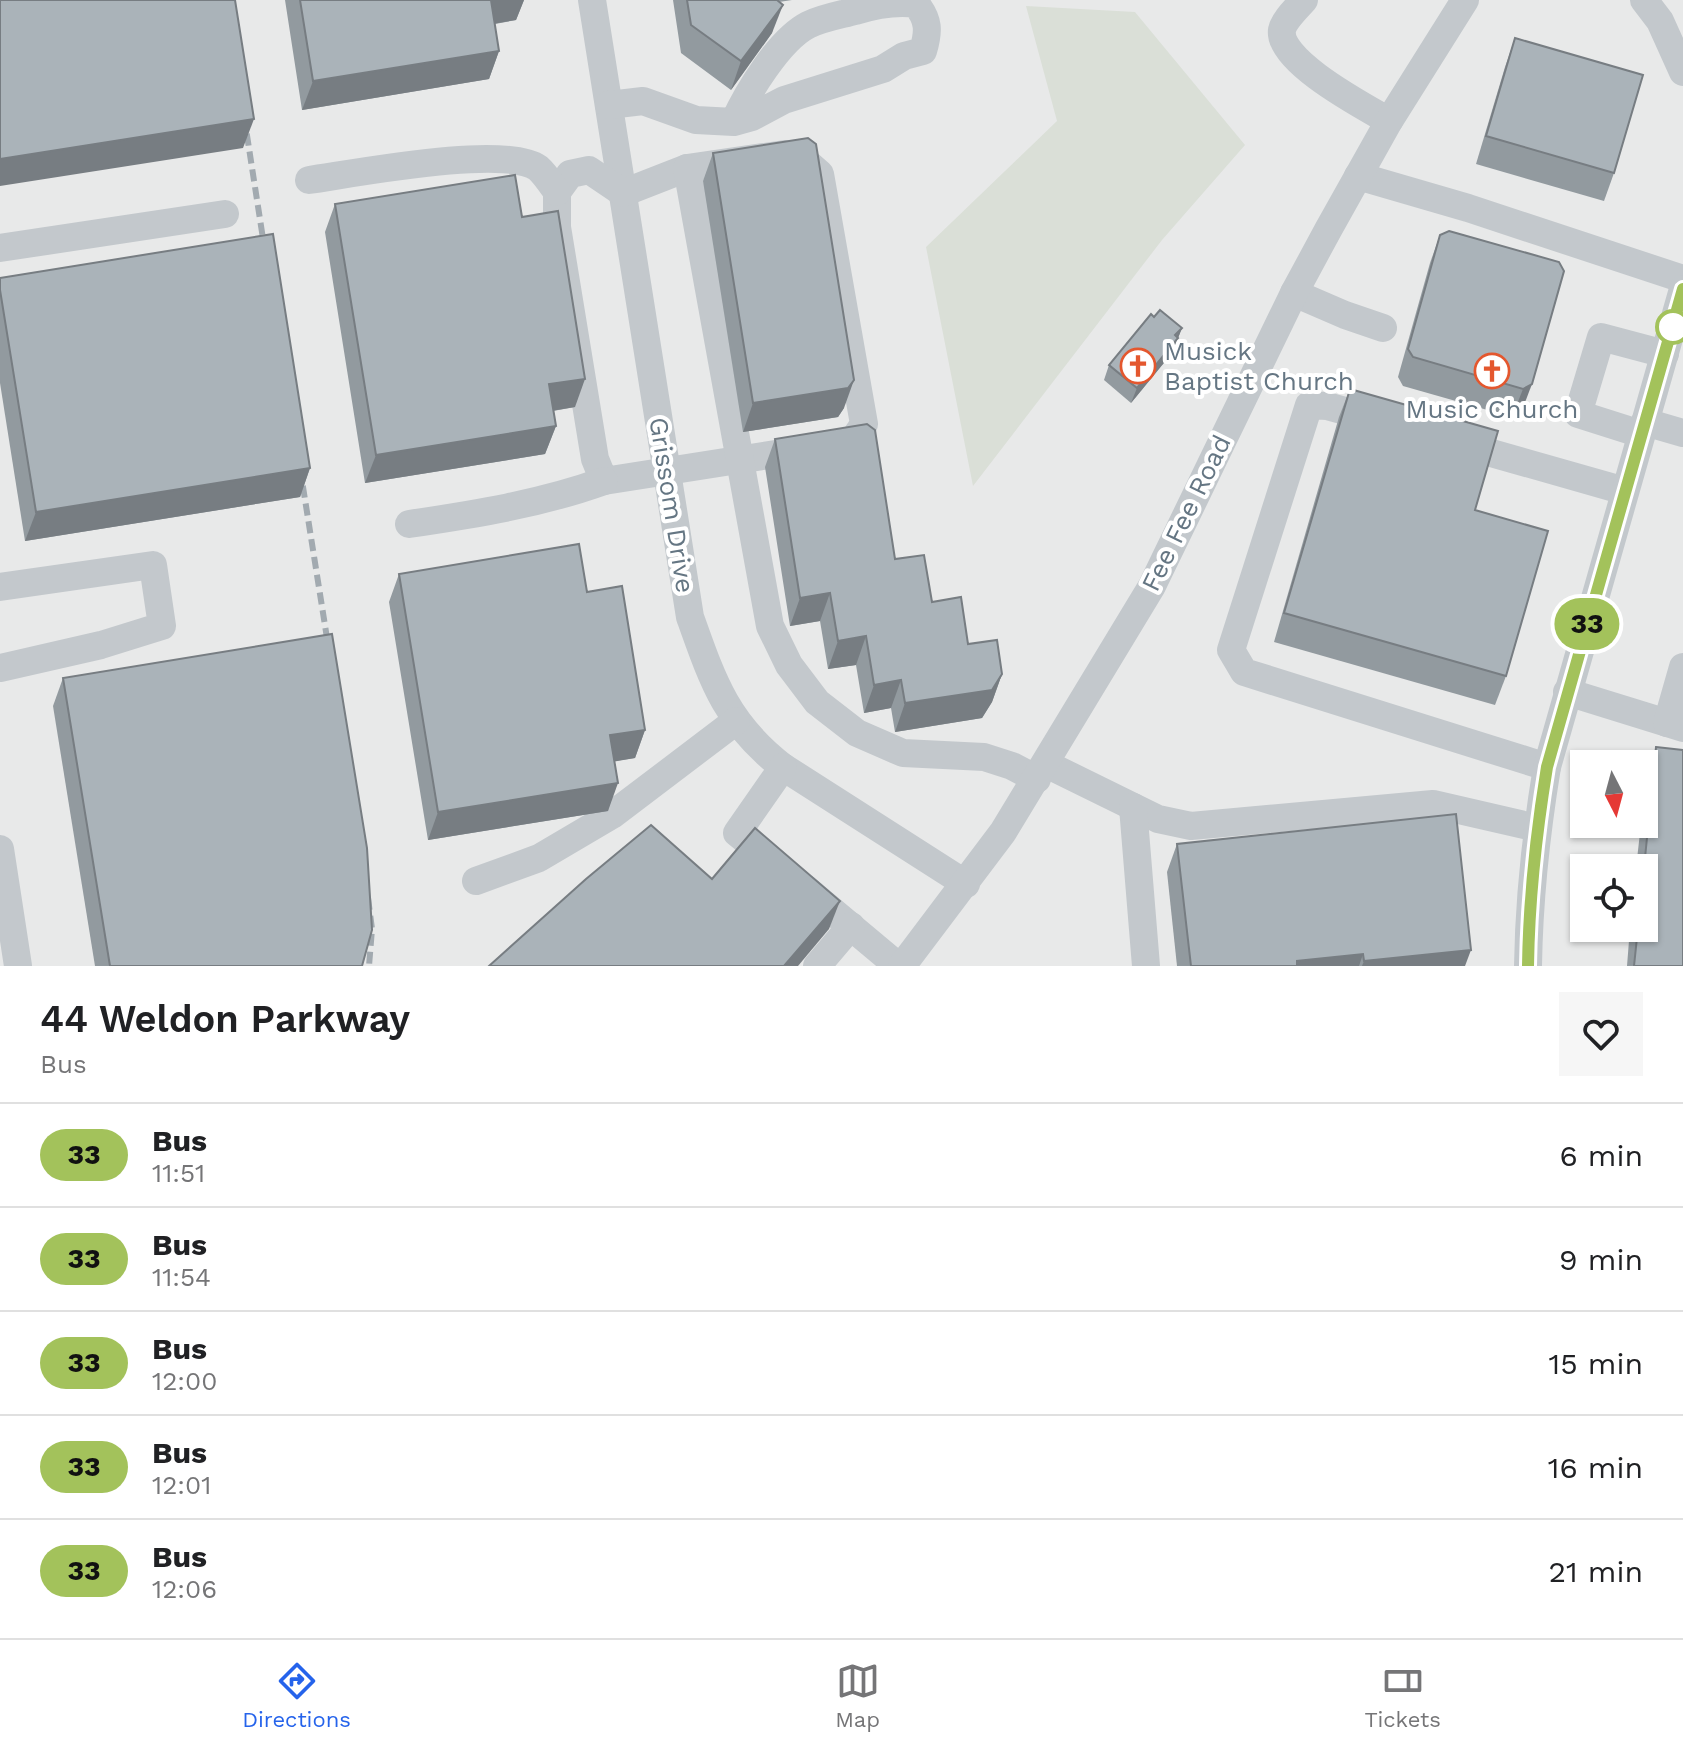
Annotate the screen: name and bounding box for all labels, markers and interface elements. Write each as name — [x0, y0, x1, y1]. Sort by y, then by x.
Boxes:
unlabelled marker — [1656, 310, 1683, 344]
place label: Musick Baptist Church — [1164, 336, 1354, 396]
church icon: Musick Baptist Church — [1119, 347, 1157, 385]
church icon: Music Church — [1473, 352, 1511, 390]
place label: Music Church — [1406, 394, 1578, 424]
street label: Grissom Drive — [643, 415, 701, 595]
street label: Fee Fee Road — [1135, 430, 1237, 596]
line badge: 33 — [1551, 598, 1623, 650]
text: 33 — [1570, 607, 1604, 640]
north arrow — [1570, 750, 1658, 838]
map controls — [1570, 750, 1658, 942]
button: locate — [1570, 854, 1658, 942]
button: heart — [1559, 992, 1643, 1076]
text: 44 Weldon Parkway — [40, 997, 410, 1041]
text: Bus — [40, 1049, 87, 1079]
text: Bus — [152, 1123, 207, 1158]
text: 33 — [67, 1138, 101, 1171]
text: 6 min — [1559, 1138, 1643, 1173]
text: 11:51 — [152, 1158, 205, 1188]
text: Bus — [152, 1227, 207, 1262]
text: 33 — [67, 1242, 101, 1275]
text: 9 min — [1559, 1242, 1643, 1277]
text: 11:54 — [152, 1262, 211, 1292]
text: Bus — [152, 1331, 207, 1366]
text: 33 — [67, 1346, 101, 1379]
text: 15 min — [1548, 1346, 1643, 1381]
text: 12:00 — [152, 1366, 217, 1396]
text: Bus — [152, 1435, 207, 1470]
text: 33 — [67, 1450, 101, 1483]
text: 16 min — [1548, 1450, 1643, 1485]
text: 12:01 — [152, 1470, 211, 1500]
text: Bus — [152, 1539, 207, 1574]
text: 33 — [67, 1554, 101, 1587]
text: 21 min — [1548, 1554, 1643, 1589]
text: 12:06 — [152, 1574, 217, 1604]
tab: Directions — [242, 1659, 351, 1732]
tab: Map — [835, 1659, 880, 1732]
tab: Tickets — [1364, 1659, 1441, 1732]

